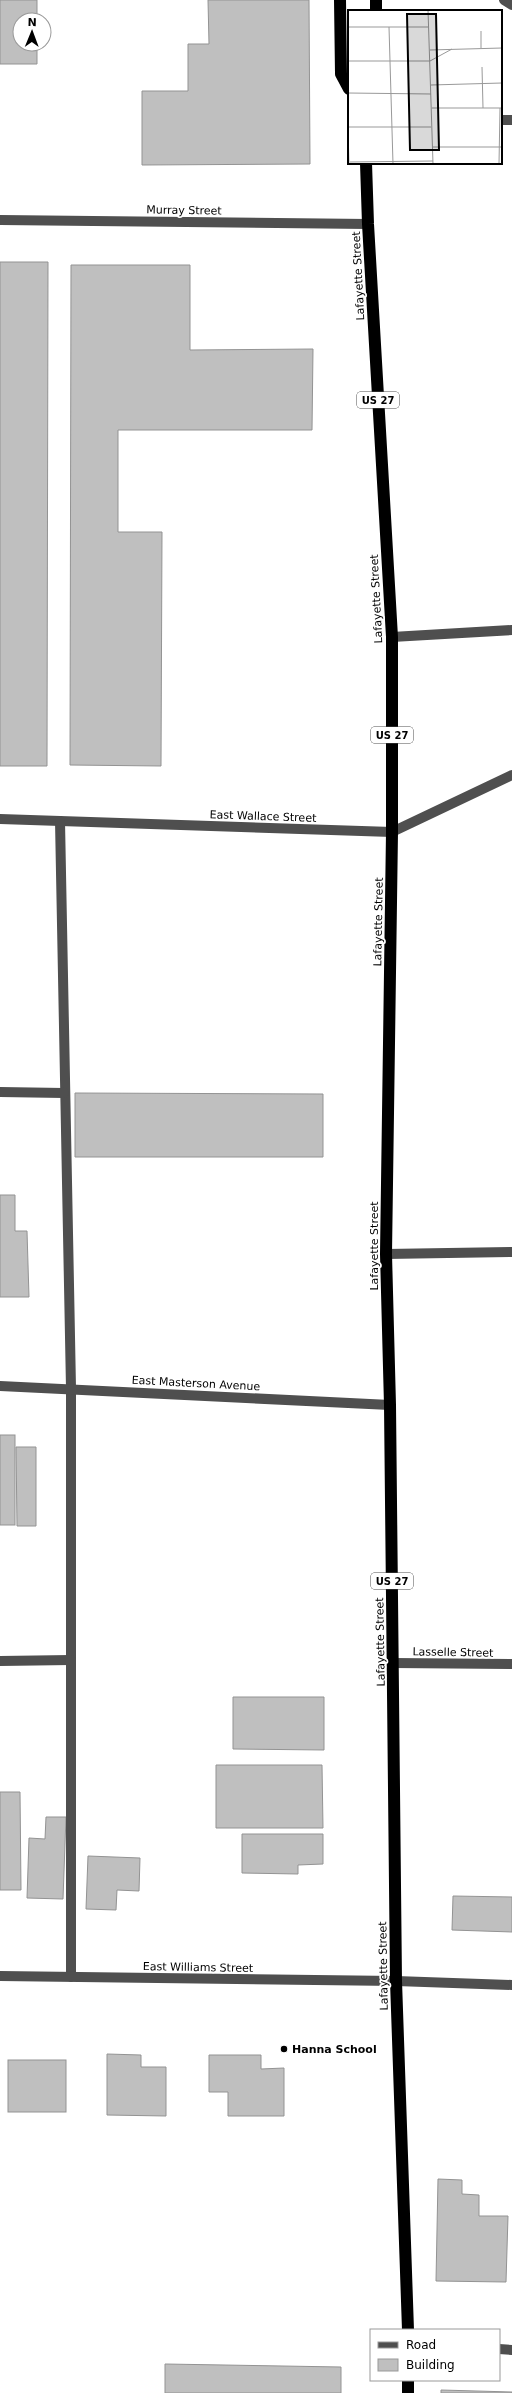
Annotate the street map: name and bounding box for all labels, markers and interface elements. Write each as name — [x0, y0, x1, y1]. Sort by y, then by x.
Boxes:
inset map — [348, 10, 502, 164]
north arrow — [12, 12, 52, 52]
text: N — [27, 16, 37, 29]
street label: Murray Street — [146, 203, 223, 218]
street label: Lafayette Street — [350, 230, 367, 321]
road number: US 27 — [357, 392, 399, 408]
street label: Lafayette Street — [368, 553, 385, 644]
road number: US 27 — [371, 727, 413, 743]
street label: East Wallace Street — [209, 808, 317, 825]
street label: Lafayette Street — [371, 877, 386, 967]
street label: Lafayette Street — [368, 1201, 381, 1291]
street label: East Masterson Avenue — [131, 1374, 261, 1393]
road number: US 27 — [371, 1573, 413, 1589]
street label: Lafayette Street — [373, 1597, 388, 1687]
street label: Lasselle Street — [412, 1645, 494, 1660]
street label: Lafayette Street — [376, 1921, 391, 2011]
street label: East Williams Street — [143, 1960, 254, 1975]
place label: Hanna School — [292, 2043, 377, 2056]
marker: Hanna School — [279, 2044, 289, 2054]
legend — [370, 2329, 500, 2381]
text: Road — [406, 2338, 436, 2352]
text: Building — [406, 2358, 455, 2372]

